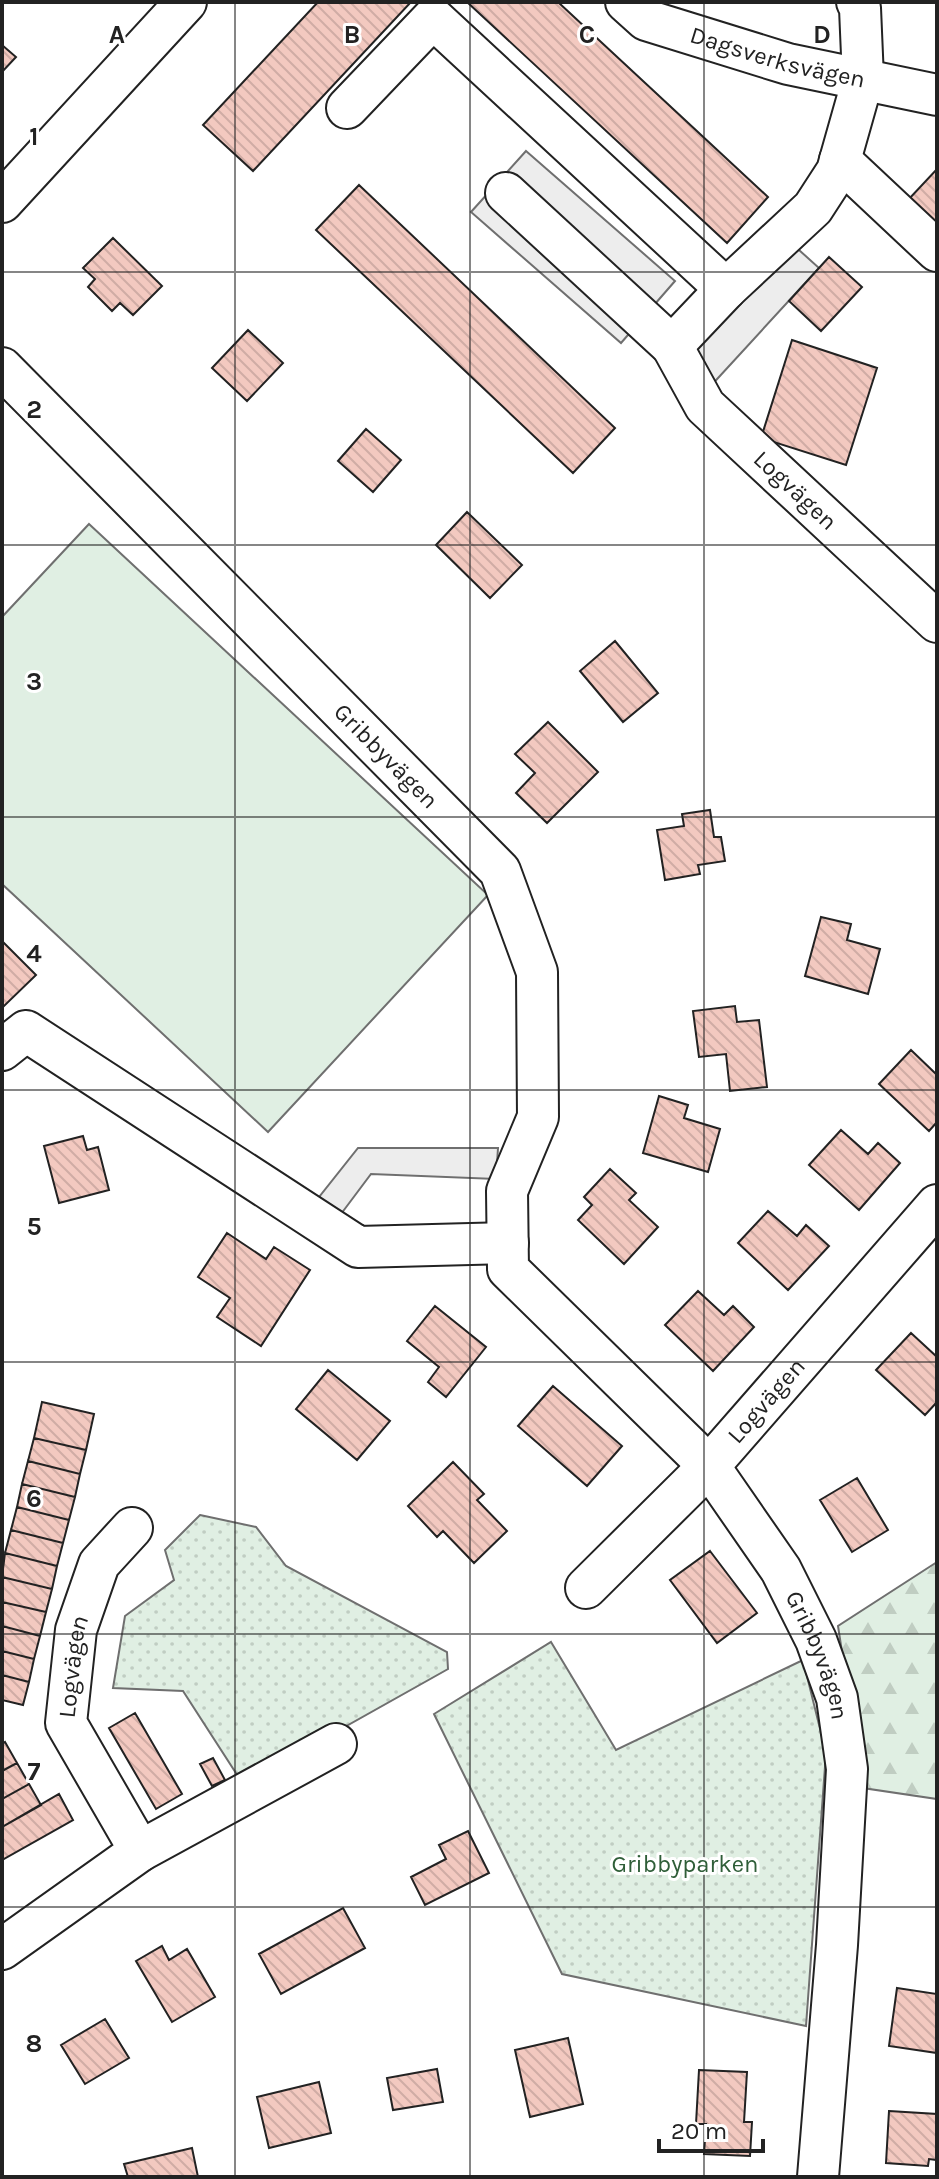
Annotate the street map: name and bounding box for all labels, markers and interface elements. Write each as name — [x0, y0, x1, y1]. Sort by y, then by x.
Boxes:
text: A — [109, 19, 125, 50]
text: B — [344, 19, 360, 50]
text: C — [579, 19, 595, 50]
street label: Dagsverksvägen — [687, 19, 869, 93]
text: 1 — [29, 121, 39, 152]
text: 2 — [26, 394, 42, 425]
street label: Logvägen — [748, 445, 843, 536]
text: 3 — [26, 666, 42, 697]
street label: Gribbyvägen — [328, 698, 444, 814]
text: 4 — [26, 938, 42, 969]
text: 5 — [26, 1211, 42, 1242]
street label: Logvägen — [721, 1352, 811, 1449]
text: 6 — [26, 1483, 42, 1514]
street label: Gribbyvägen — [780, 1586, 854, 1722]
street label: Logvägen — [53, 1611, 94, 1719]
text: 7 — [28, 1756, 41, 1787]
park label: Gribbyparken — [611, 1850, 759, 1878]
text: 8 — [26, 2028, 42, 2059]
scale bar — [659, 2103, 763, 2153]
text: 20 m — [671, 2117, 727, 2145]

